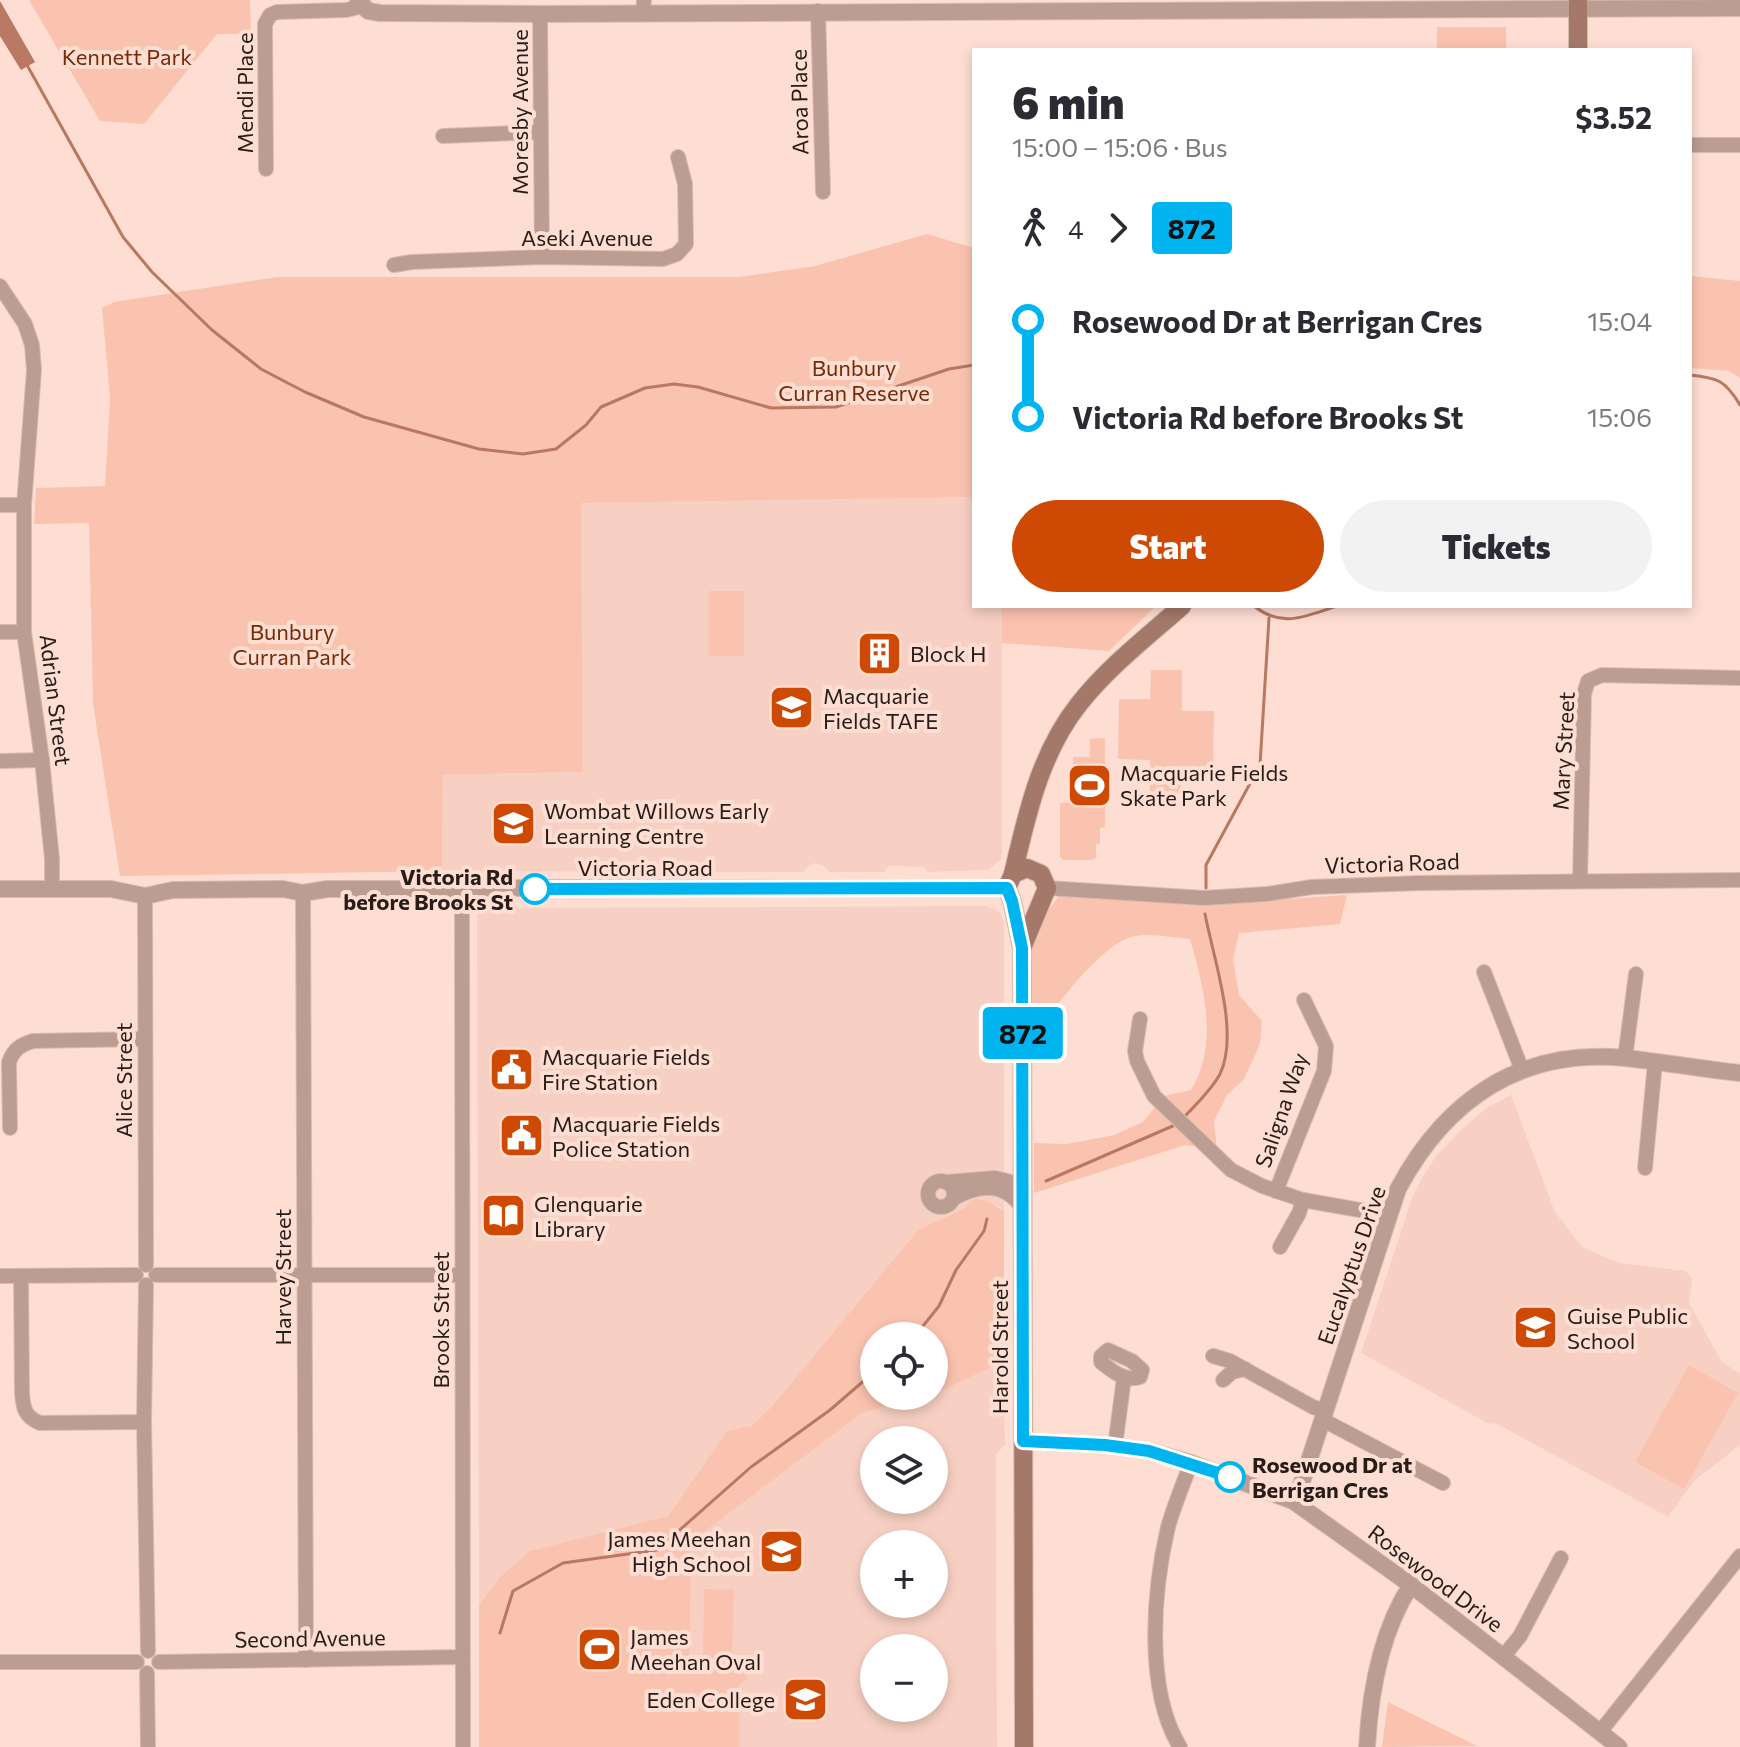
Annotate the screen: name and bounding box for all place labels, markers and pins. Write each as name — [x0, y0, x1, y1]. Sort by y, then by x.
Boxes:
building icon: Block H — [855, 629, 903, 677]
place label: Block H — [910, 640, 986, 667]
place label: Macquarie Fields TAFE — [823, 682, 938, 734]
school or university icon: Macquarie Fields TAFE — [768, 684, 816, 732]
place label: Macquarie Fields Skate Park — [1120, 759, 1288, 811]
sports icon: Macquarie Fields Skate Park — [1065, 761, 1113, 809]
place label: Wombat Willows Early Learning Centre — [544, 797, 769, 849]
school or university icon: Wombat Willows Early Learning Centre — [489, 799, 537, 847]
place label: Victoria Rd before Brooks St — [343, 863, 513, 915]
marker: Victoria Rd before Brooks St — [520, 874, 550, 904]
place label: Macquarie Fields Fire Station — [542, 1043, 710, 1095]
public building icon: Macquarie Fields Fire Station — [487, 1045, 535, 1093]
place label: Macquarie Fields Police Station — [552, 1110, 720, 1162]
public building icon: Macquarie Fields Police Station — [497, 1112, 545, 1160]
place label: Glenquarie Library — [534, 1190, 643, 1242]
library icon: Glenquarie Library — [479, 1192, 527, 1240]
place label: Guise Public School — [1567, 1302, 1688, 1354]
school or university icon: Guise Public School — [1512, 1304, 1560, 1352]
place label: Rosewood Dr at Berrigan Cres — [1252, 1451, 1412, 1503]
marker: Rosewood Dr at Berrigan Cres — [1215, 1462, 1245, 1492]
place label: James Meehan High School — [607, 1525, 751, 1577]
school or university icon: James Meehan High School — [758, 1527, 806, 1575]
place label: James Meehan Oval — [630, 1623, 761, 1675]
sports icon: James Meehan Oval — [575, 1625, 623, 1673]
school or university icon: Eden College — [782, 1675, 830, 1723]
place label: Eden College — [647, 1686, 775, 1713]

